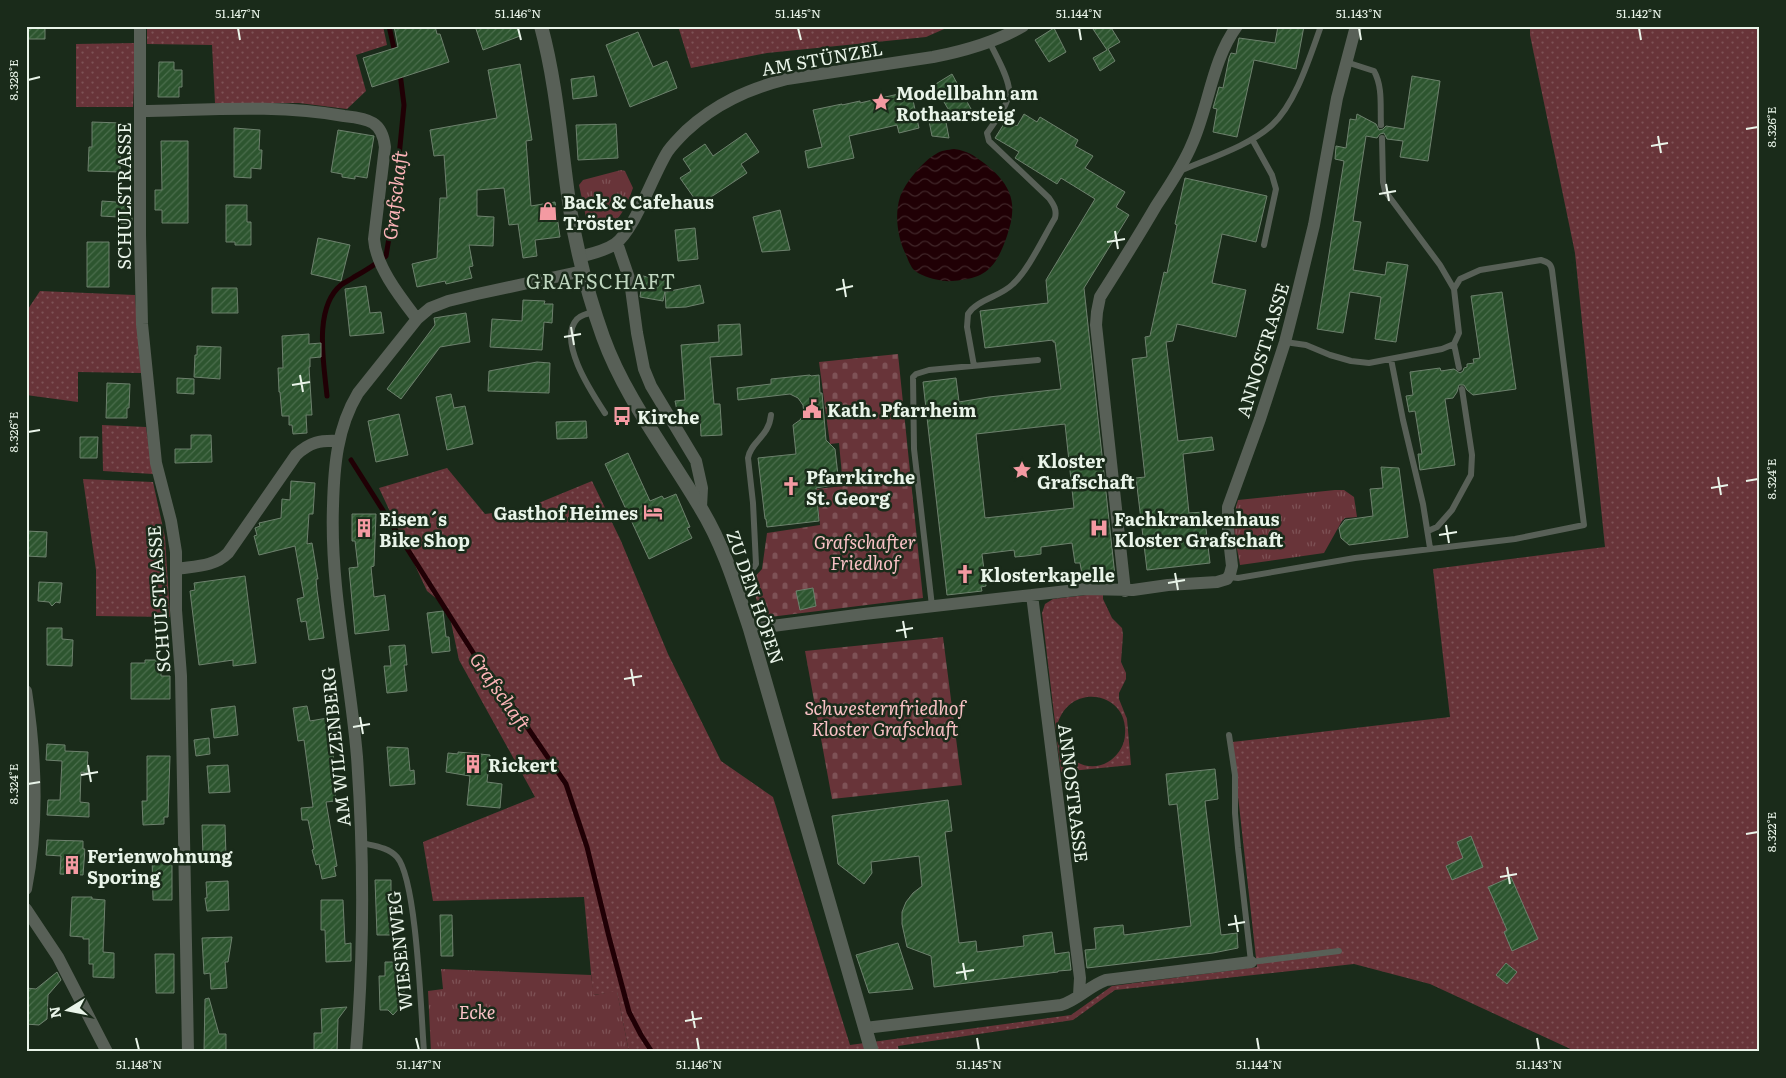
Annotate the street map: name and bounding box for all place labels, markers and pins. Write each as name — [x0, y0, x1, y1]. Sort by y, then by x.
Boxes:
place label: Modellbahn am Rothaarsteig — [896, 79, 1038, 127]
place icon: Modellbahn am Rothaarsteig — [870, 91, 892, 113]
place label: Back & Cafehaus Tröster — [563, 188, 714, 236]
shop icon: Back & Cafehaus Tröster — [537, 200, 559, 222]
place label: Kath. Pfarrheim — [827, 396, 977, 423]
public building icon: Kath. Pfarrheim — [801, 398, 823, 420]
place label: Kirche — [637, 403, 699, 430]
bus stop icon: Kirche — [611, 405, 633, 427]
place label: Kloster Grafschaft — [1037, 447, 1135, 495]
place icon: Kloster Grafschaft — [1011, 459, 1033, 481]
place label: Pfarrkirche St. Georg — [806, 463, 915, 511]
church icon: Pfarrkirche St. Georg — [780, 475, 802, 497]
place label: Gasthof Heimes — [494, 499, 638, 526]
hotel icon: Gasthof Heimes — [642, 501, 664, 523]
place label: Eisen´s Bike Shop — [379, 505, 470, 553]
place label: Fachkrankenhaus Kloster Grafschaft — [1114, 505, 1284, 553]
building icon: Eisen´s Bike Shop — [353, 517, 375, 539]
hospital icon: Fachkrankenhaus Kloster Grafschaft — [1088, 517, 1110, 539]
place label: Klosterkapelle — [980, 561, 1115, 588]
church icon: Klosterkapelle — [954, 563, 976, 585]
place label: Rickert — [488, 751, 557, 778]
building icon: Rickert — [462, 753, 484, 775]
place label: Ferienwohnung Sporing — [87, 842, 234, 890]
building icon: Ferienwohnung Sporing — [61, 854, 83, 876]

